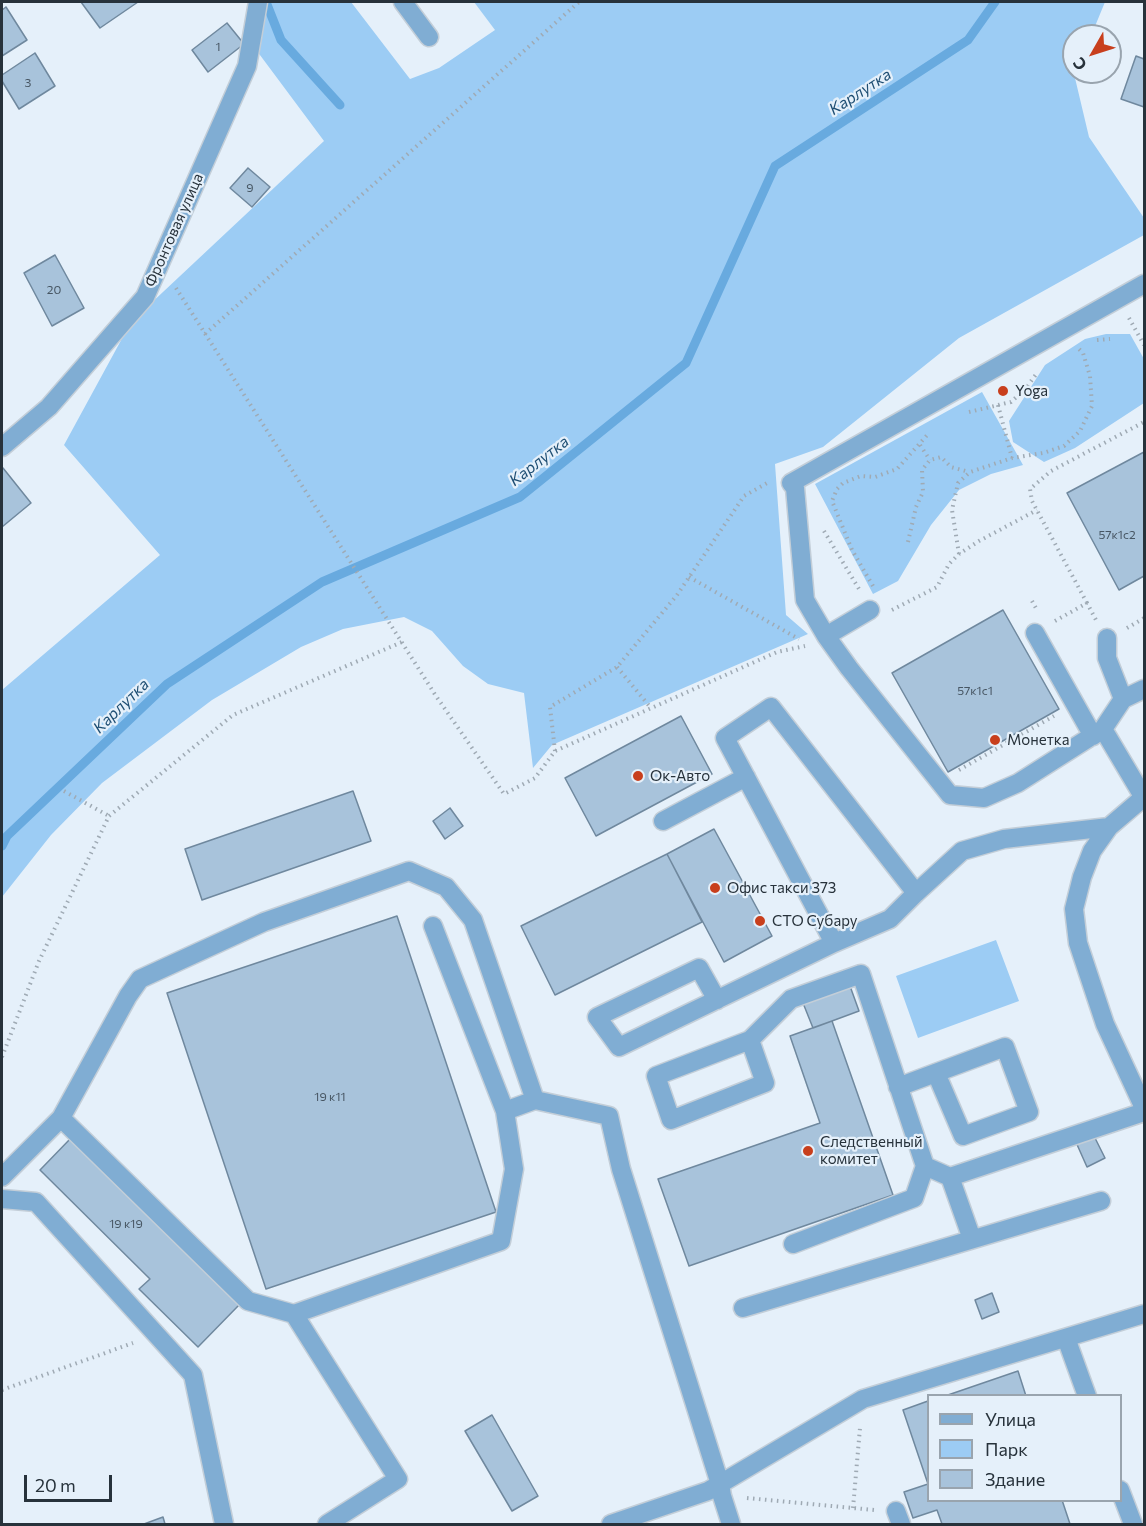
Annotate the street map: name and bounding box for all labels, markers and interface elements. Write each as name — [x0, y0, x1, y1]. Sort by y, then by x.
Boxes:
north arrow — [1062, 24, 1122, 84]
house number: 1 — [215, 40, 221, 54]
text: С — [1068, 54, 1090, 75]
water label: Карлутка — [825, 65, 895, 119]
house number: 3 — [25, 76, 31, 90]
street label: Фронтовая улица — [141, 170, 207, 290]
house number: 9 — [246, 181, 254, 195]
house number: 20 — [47, 283, 61, 297]
place label: Yoga — [1015, 382, 1048, 400]
marker: Yoga — [996, 384, 1010, 398]
water label: Карлутка — [505, 432, 573, 490]
house number: 57к1с2 — [1098, 528, 1136, 542]
water label: Карлутка — [89, 675, 153, 737]
house number: 57к1с1 — [957, 684, 993, 698]
place label: Монетка — [1007, 731, 1070, 749]
marker: Монетка — [988, 733, 1002, 747]
place label: Ок-Авто — [650, 767, 710, 785]
marker: Ок-Авто — [631, 769, 645, 783]
place label: Офис такси 373 — [727, 879, 836, 897]
marker: Офис такси 373 — [708, 881, 722, 895]
place label: СТО Субару — [772, 912, 857, 930]
marker: СТО Субару — [753, 914, 767, 928]
house number: 19 к11 — [314, 1090, 346, 1104]
place label: Следственный комитет — [820, 1133, 923, 1168]
marker: Следственный комитет — [801, 1144, 815, 1158]
house number: 19 к19 — [109, 1217, 143, 1231]
legend — [927, 1394, 1122, 1502]
text: Улица — [985, 1408, 1036, 1430]
text: Парк — [985, 1438, 1028, 1460]
scale bar — [27, 1463, 116, 1501]
text: Здание — [985, 1468, 1045, 1490]
text: 20 m — [35, 1474, 76, 1496]

